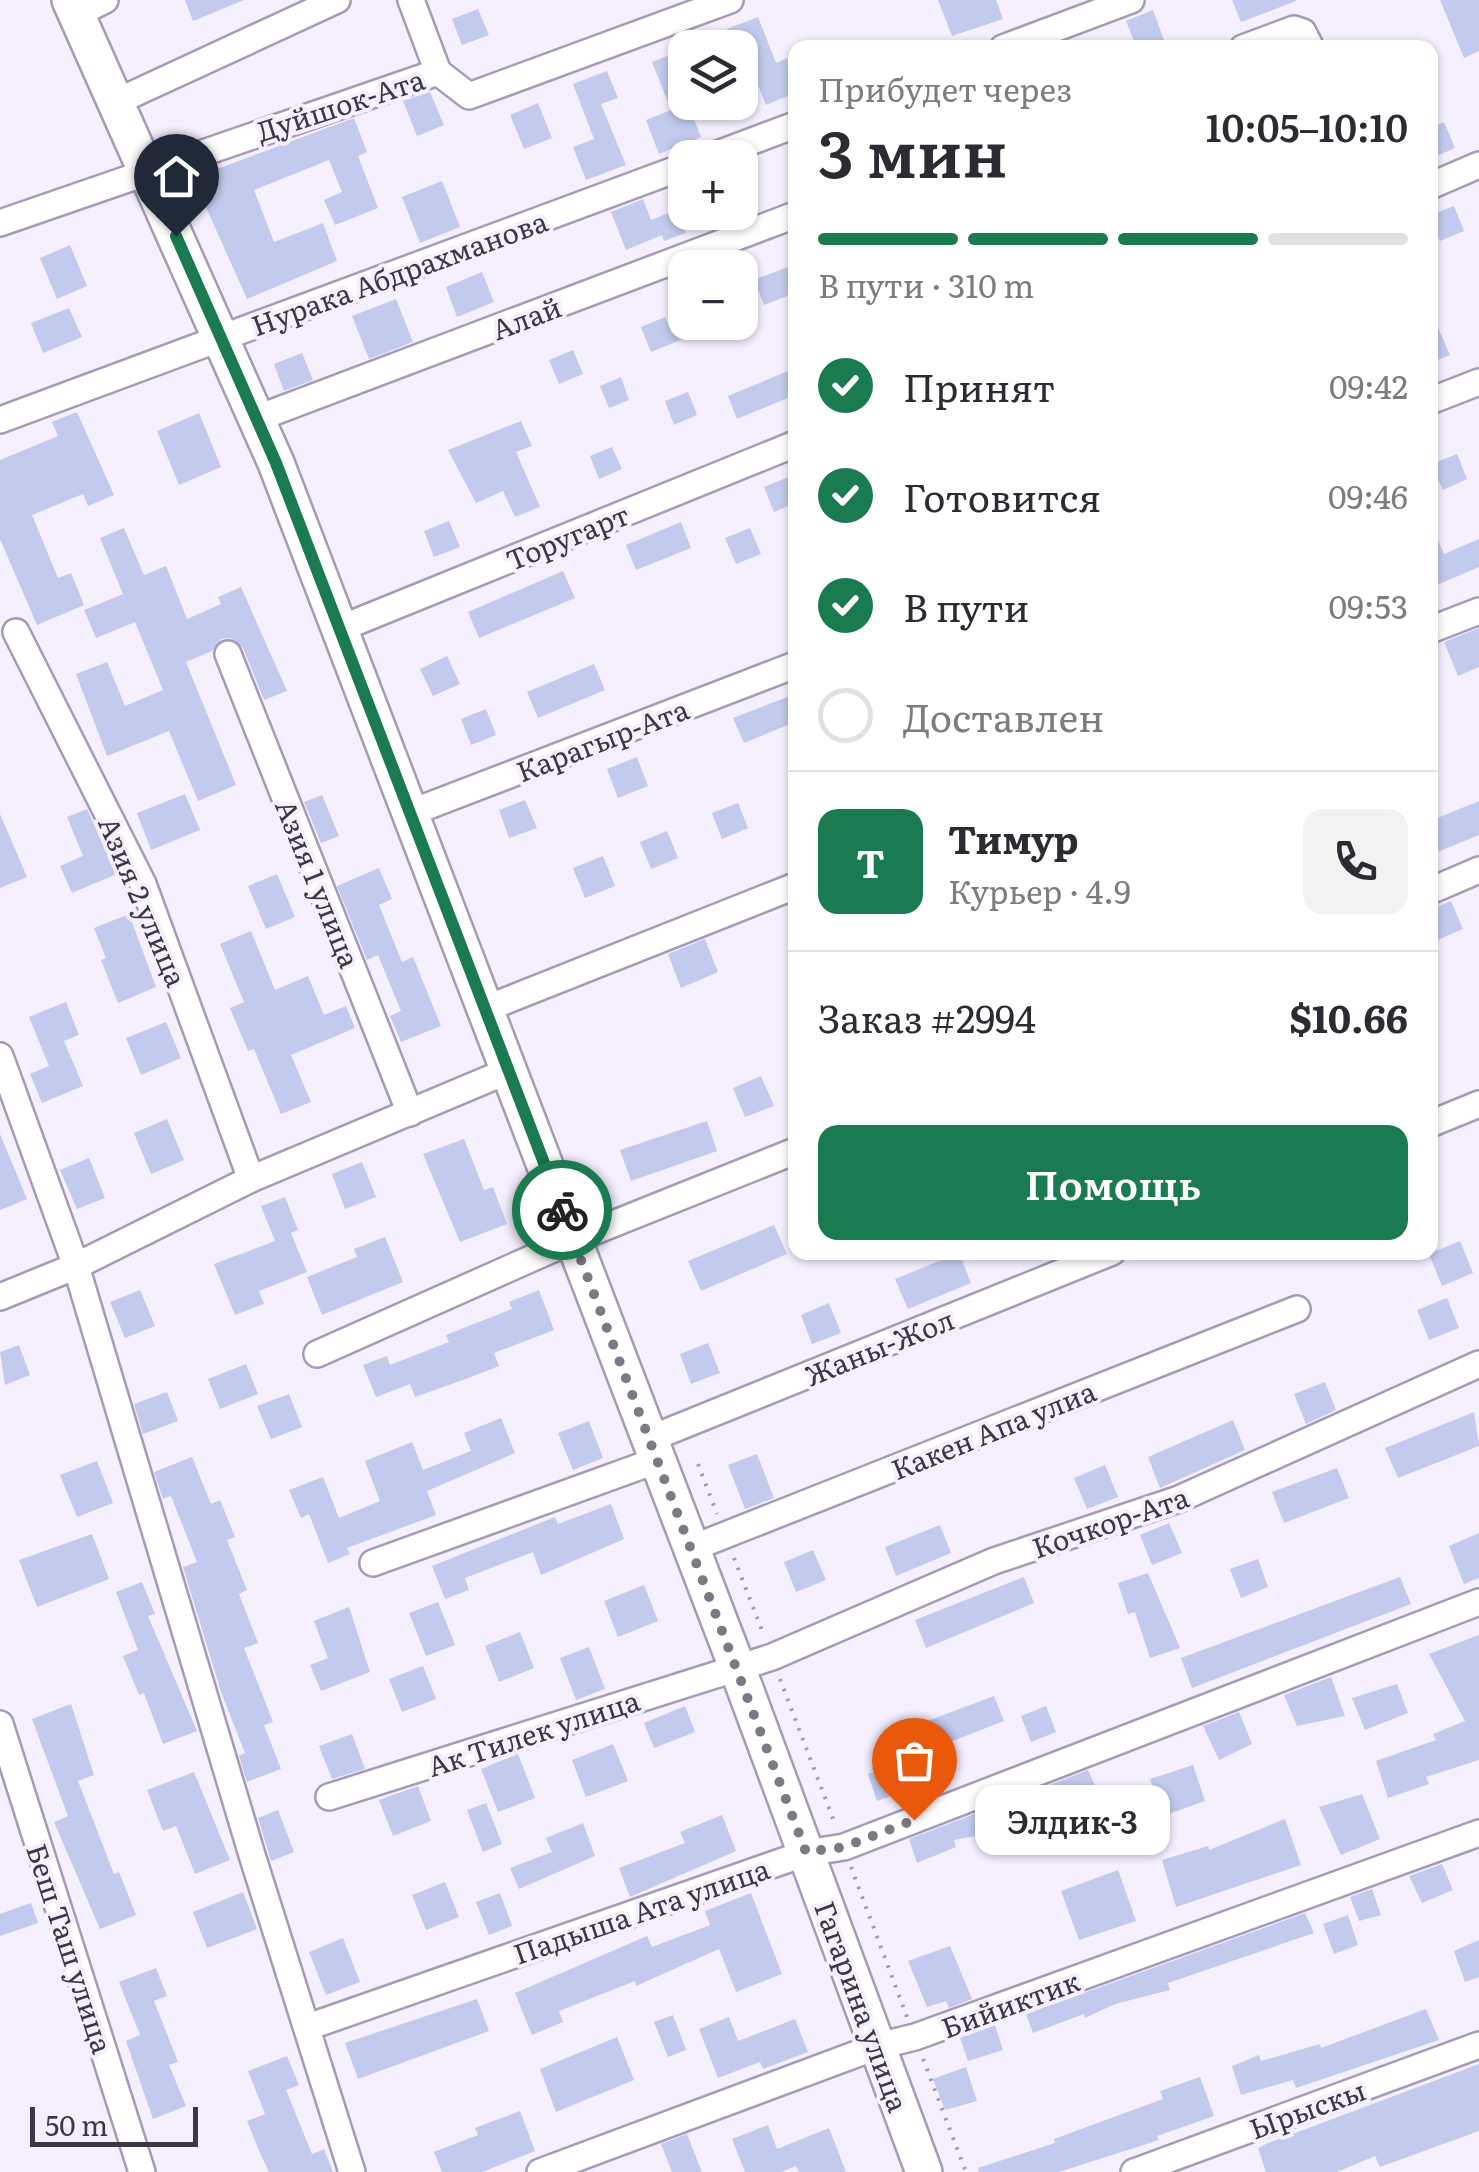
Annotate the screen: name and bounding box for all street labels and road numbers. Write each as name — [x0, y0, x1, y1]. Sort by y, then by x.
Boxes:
street label: Дуйшок-Ата — [250, 57, 430, 151]
street label: Нурака Абдрахманова — [245, 199, 553, 345]
street label: Алай — [485, 285, 567, 349]
street label: Торугарт — [499, 492, 635, 580]
street label: Карагыр-Ата — [510, 687, 694, 791]
street label: Азия 1 улица — [266, 792, 372, 974]
street label: Азия 2 улица — [89, 809, 199, 993]
street label: Жаны-Жол — [798, 1297, 960, 1395]
street label: Какен Апа улиа — [884, 1369, 1102, 1489]
street label: Кочкор-Ата — [1026, 1475, 1194, 1567]
street label: Ак Тилек улица — [421, 1678, 645, 1786]
street label: Беш Таш улица — [17, 1838, 125, 2058]
street label: Падыша Ата улица — [507, 1846, 775, 1974]
street label: Гагарина улица — [805, 1895, 921, 2117]
street label: Бийиктик — [935, 1958, 1085, 2047]
street label: Ырыскы — [1243, 2068, 1371, 2148]

